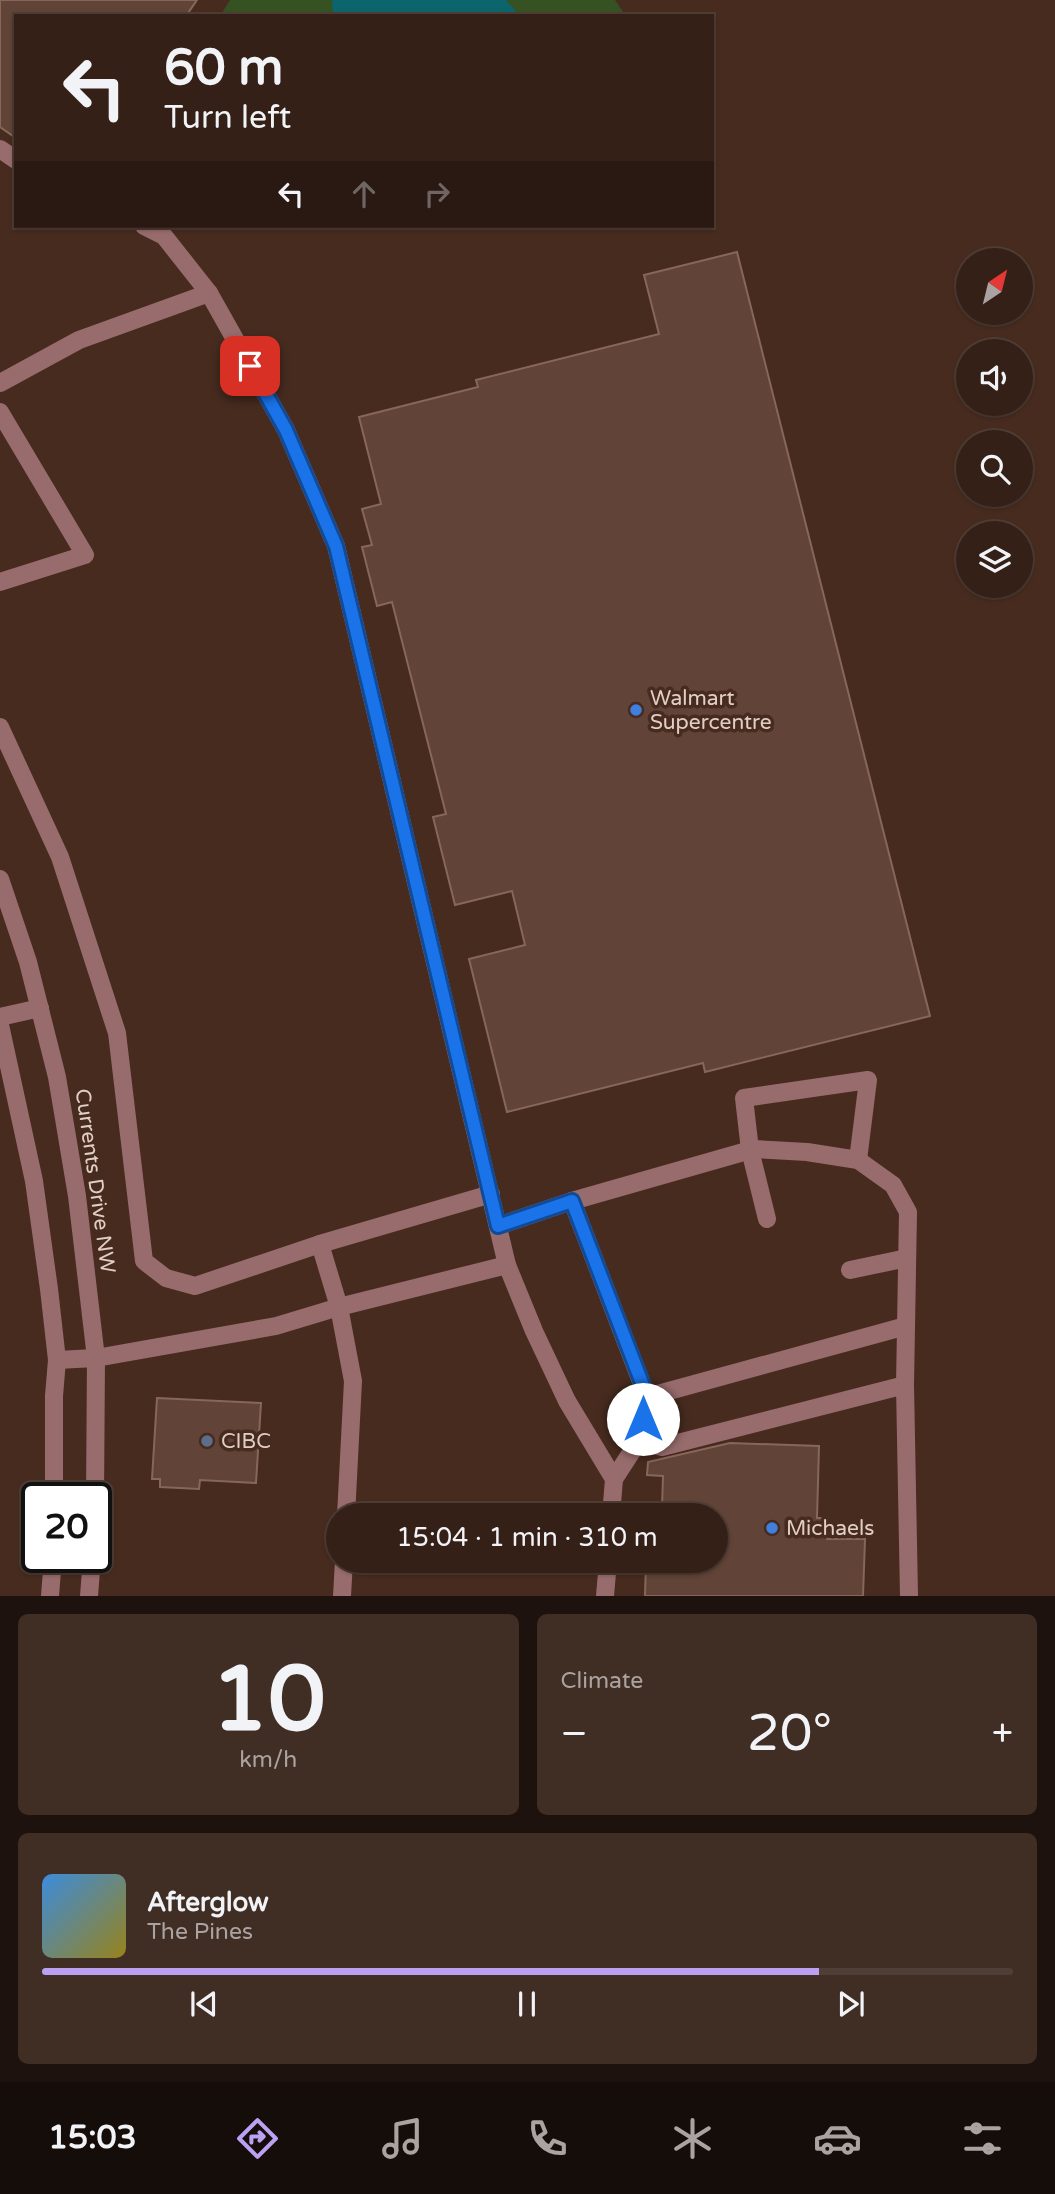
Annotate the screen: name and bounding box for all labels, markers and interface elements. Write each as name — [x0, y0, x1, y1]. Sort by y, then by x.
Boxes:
text: 60 m — [164, 39, 283, 98]
icon: left — [49, 42, 140, 133]
text: Turn left — [164, 99, 291, 137]
icon: left — [272, 175, 310, 213]
icon: ahead — [345, 175, 383, 213]
icon: right — [418, 175, 456, 213]
north arrow — [956, 248, 1032, 326]
map controls — [956, 248, 1033, 598]
pin — [220, 336, 280, 396]
button: sound — [956, 339, 1033, 416]
icon: arrive — [231, 347, 269, 385]
button: search — [956, 430, 1033, 507]
button: layers — [956, 521, 1033, 598]
place label: Walmart Supercentre — [650, 686, 772, 735]
marker: Walmart Supercentre — [628, 702, 644, 718]
street label: Currents Drive NW — [70, 1087, 120, 1275]
position arrow — [606, 1382, 680, 1456]
place label: CIBC — [221, 1429, 271, 1454]
marker: CIBC — [199, 1433, 215, 1449]
speed limit sign: 20 — [21, 1482, 112, 1573]
place label: Michaels — [786, 1516, 874, 1541]
marker: Michaels — [764, 1520, 780, 1536]
text: 15:04 · 1 min · 310 m — [396, 1522, 658, 1553]
text: 10 — [211, 1645, 325, 1755]
text: Climate — [561, 1667, 643, 1695]
text: 20° — [747, 1702, 832, 1765]
text: − — [561, 1711, 588, 1757]
text: + — [992, 1711, 1013, 1757]
text: km/h — [239, 1746, 297, 1774]
text: Afterglow — [147, 1887, 269, 1918]
text: The Pines — [147, 1918, 253, 1946]
icon: previous — [185, 1985, 223, 2023]
icon: pause — [508, 1985, 546, 2023]
icon: next — [832, 1985, 870, 2023]
icon: directions — [233, 2114, 282, 2163]
icon: music — [378, 2114, 427, 2163]
icon: phone — [523, 2114, 572, 2163]
icon: climate — [668, 2114, 717, 2163]
icon: car — [813, 2114, 862, 2163]
icon: filters — [958, 2114, 1007, 2163]
text: 15:03 — [48, 2119, 137, 2157]

